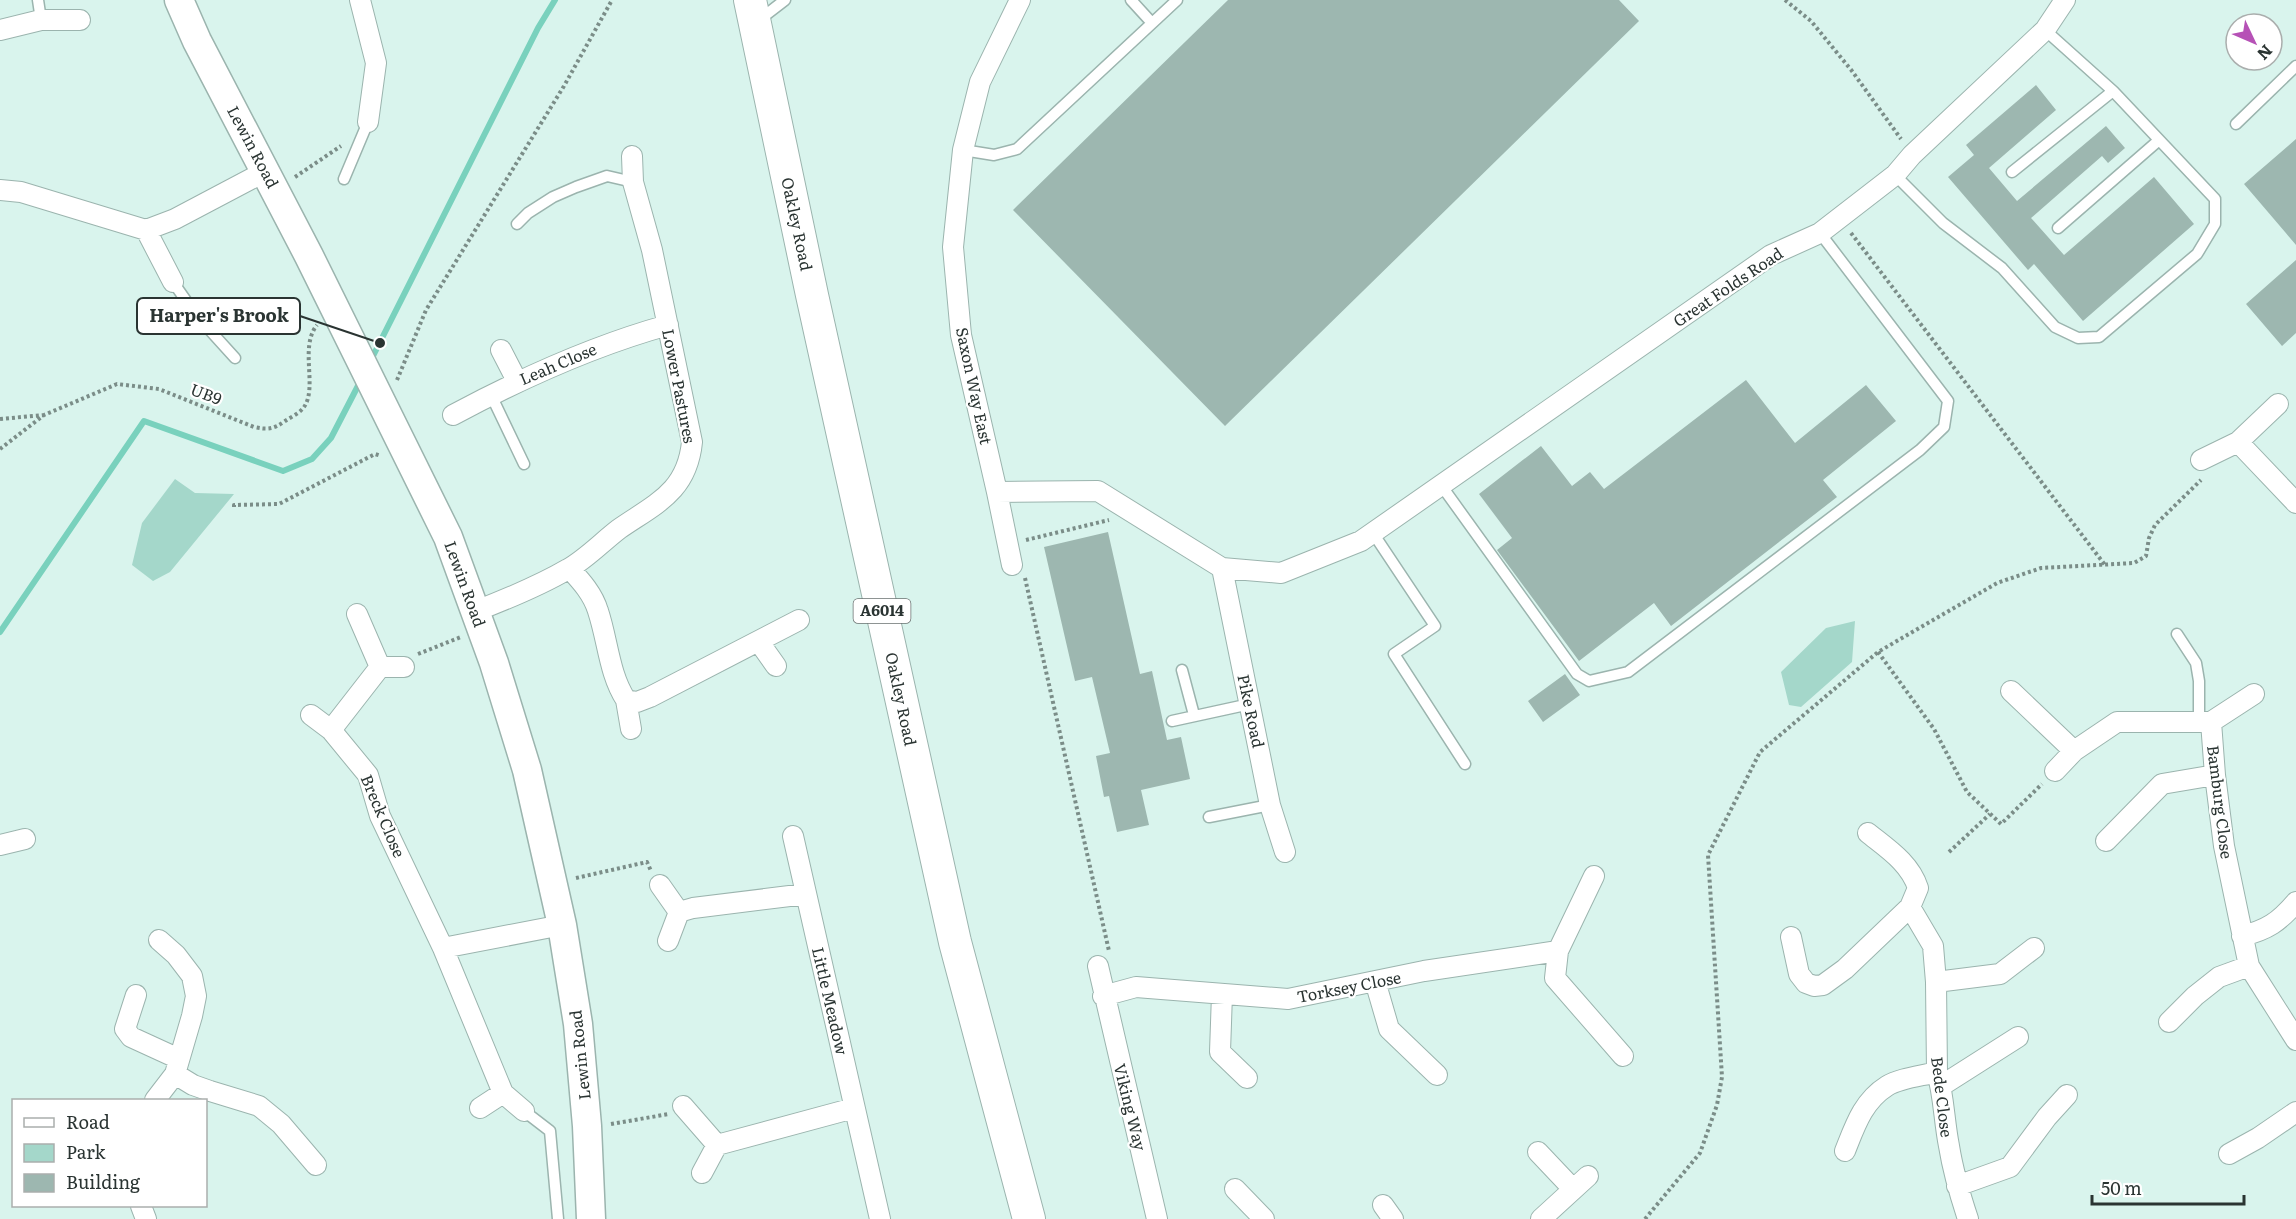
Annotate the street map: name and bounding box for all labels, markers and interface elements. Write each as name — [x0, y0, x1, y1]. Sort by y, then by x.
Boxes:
north arrow — [2224, 12, 2284, 72]
text: N — [2252, 40, 2279, 66]
street label: Lewin Road — [222, 101, 286, 192]
street label: Oakley Road — [776, 175, 820, 273]
street label: Great Folds Road — [1668, 240, 1787, 332]
callout: Harper's Brook — [137, 298, 300, 334]
text: Harper's Brook — [149, 301, 290, 328]
street label: Saxon Way East — [951, 325, 999, 447]
street label: Lower Pastures — [657, 327, 703, 445]
street label: Leah Close — [515, 336, 600, 390]
street label: UB9 — [187, 376, 226, 410]
street label: Lewin Road — [439, 537, 493, 630]
road number: A6014 — [854, 599, 910, 623]
street label: Oakley Road — [880, 650, 924, 748]
street label: Pike Road — [1232, 672, 1272, 750]
street label: Bamburg Close — [2202, 744, 2240, 860]
street label: Breck Close — [356, 770, 412, 861]
street label: Little Meadow — [807, 945, 855, 1057]
street label: Torksey Close — [1295, 964, 1403, 1008]
street label: Lewin Road — [562, 1009, 596, 1101]
street label: Bede Close — [1926, 1055, 1960, 1138]
street label: Viking Way — [1109, 1061, 1154, 1154]
legend — [12, 1099, 207, 1207]
text: Road — [66, 1108, 110, 1135]
text: Park — [66, 1138, 107, 1165]
text: Building — [66, 1168, 141, 1195]
scale bar — [2092, 1168, 2244, 1206]
text: 50 m — [2101, 1174, 2142, 1201]

